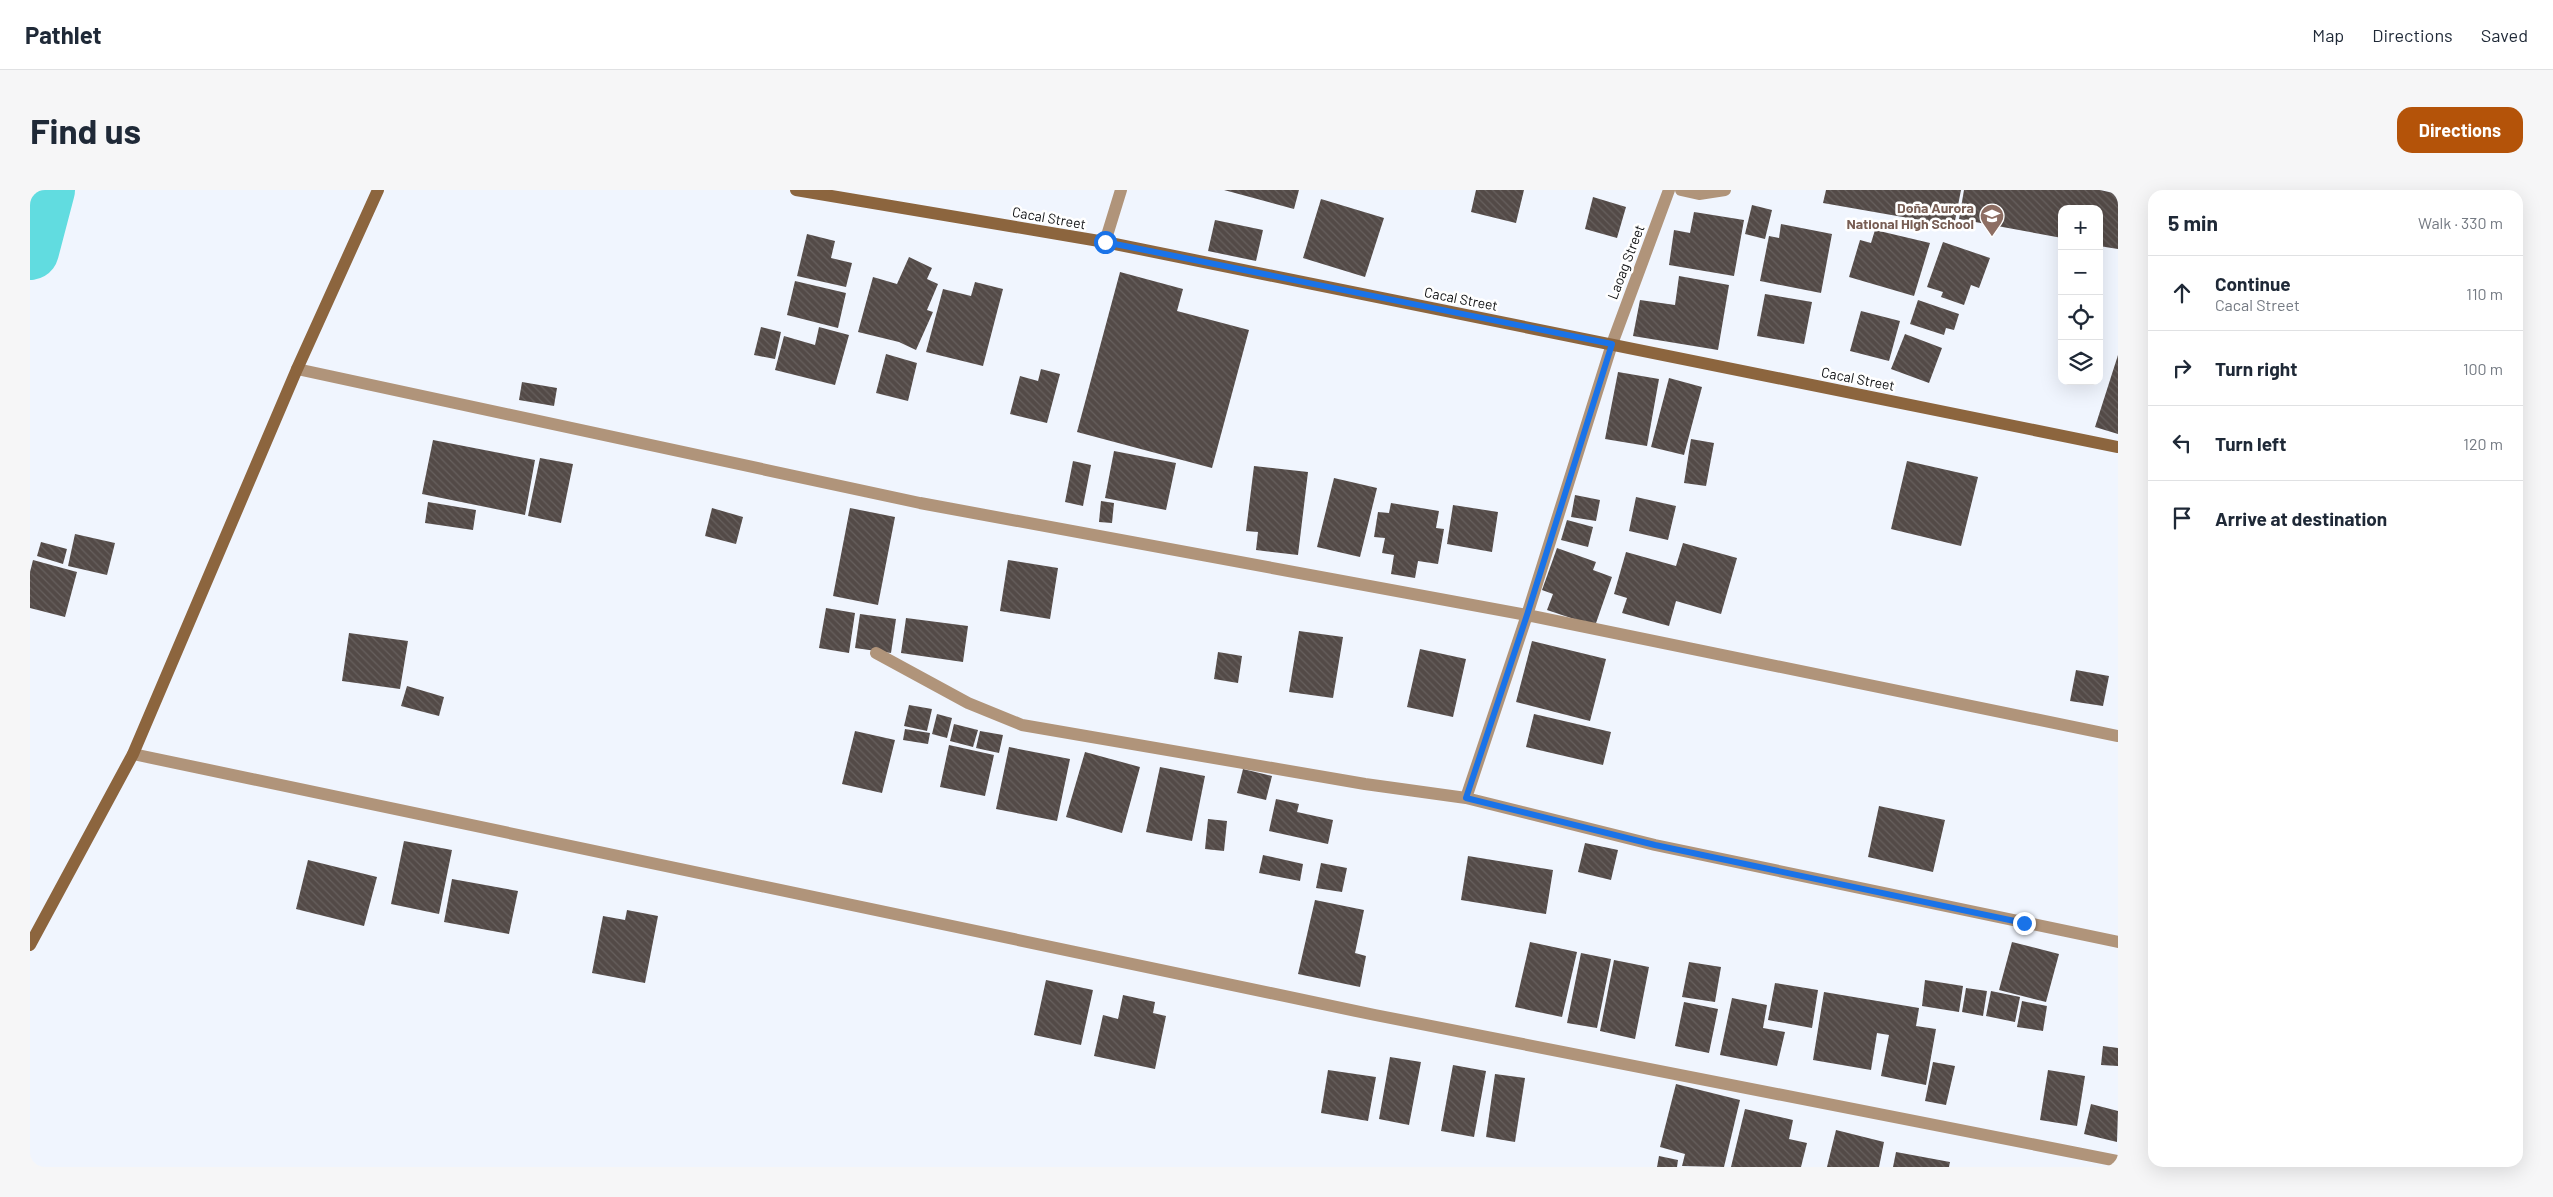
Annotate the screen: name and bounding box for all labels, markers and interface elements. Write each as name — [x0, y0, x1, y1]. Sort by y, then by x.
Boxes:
text: Pathlet — [25, 20, 102, 49]
text: Map — [2312, 24, 2344, 46]
text: Directions — [2372, 24, 2453, 46]
text: Saved — [2481, 24, 2528, 46]
button: Directions — [2397, 107, 2523, 153]
text: Find us — [30, 109, 141, 151]
place label: Doña Aurora National High School — [1846, 199, 1974, 232]
street label: Cacal Street — [1011, 203, 1087, 232]
school or university icon: Doña Aurora National High School — [1979, 203, 2005, 237]
map controls — [2058, 205, 2103, 385]
button: + — [2058, 205, 2103, 250]
text: 5 min — [2168, 210, 2218, 235]
text: Walk · 330 m — [2418, 213, 2503, 232]
street label: Laoag Street — [1604, 222, 1648, 301]
route start — [1094, 231, 1117, 254]
button: − — [2058, 250, 2103, 295]
text: Continue — [2215, 272, 2291, 295]
icon: ahead — [2168, 279, 2196, 307]
street label: Cacal Street — [1423, 283, 1499, 314]
text: 110 m — [2466, 284, 2503, 303]
button: locate — [2058, 295, 2103, 340]
text: Cacal Street — [2215, 295, 2300, 314]
button: layers — [2058, 340, 2103, 385]
icon: right — [2168, 354, 2196, 382]
text: Turn right — [2215, 357, 2297, 380]
text: 100 m — [2463, 359, 2503, 378]
street label: Cacal Street — [1820, 363, 1896, 394]
icon: left — [2168, 429, 2196, 457]
text: Turn left — [2215, 432, 2286, 455]
text: 120 m — [2463, 434, 2503, 453]
icon: arrive — [2168, 504, 2196, 532]
text: Arrive at destination — [2215, 507, 2387, 530]
route end — [2013, 912, 2036, 935]

